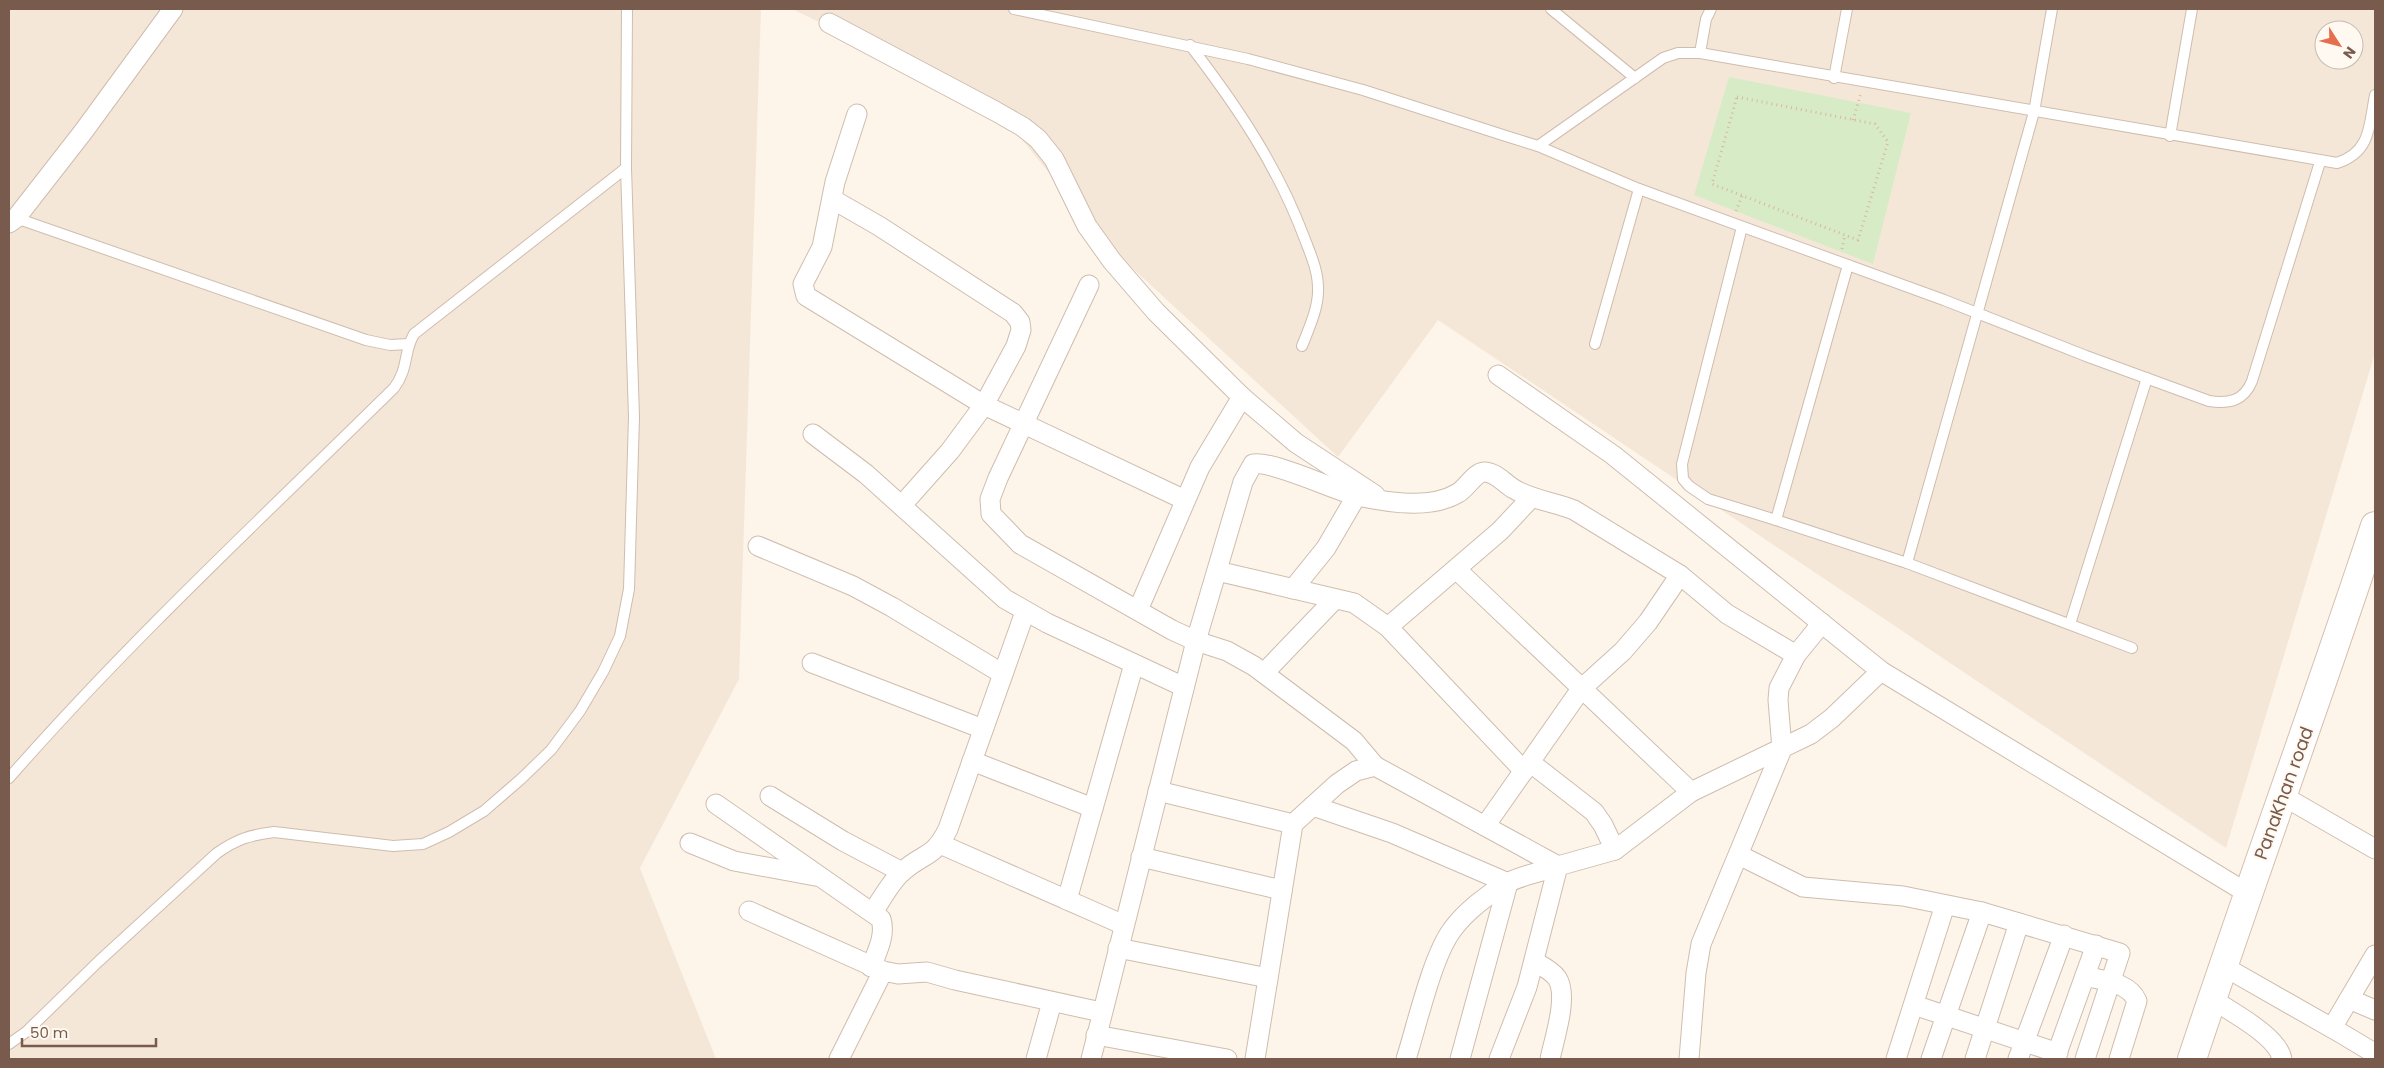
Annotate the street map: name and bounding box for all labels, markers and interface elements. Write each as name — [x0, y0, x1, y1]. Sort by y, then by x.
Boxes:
north arrow — [2314, 20, 2364, 70]
text: N — [2338, 43, 2361, 63]
street label: PanaKhan road — [2248, 723, 2319, 863]
scale bar — [22, 1016, 156, 1048]
text: 50 m — [30, 1022, 68, 1043]

